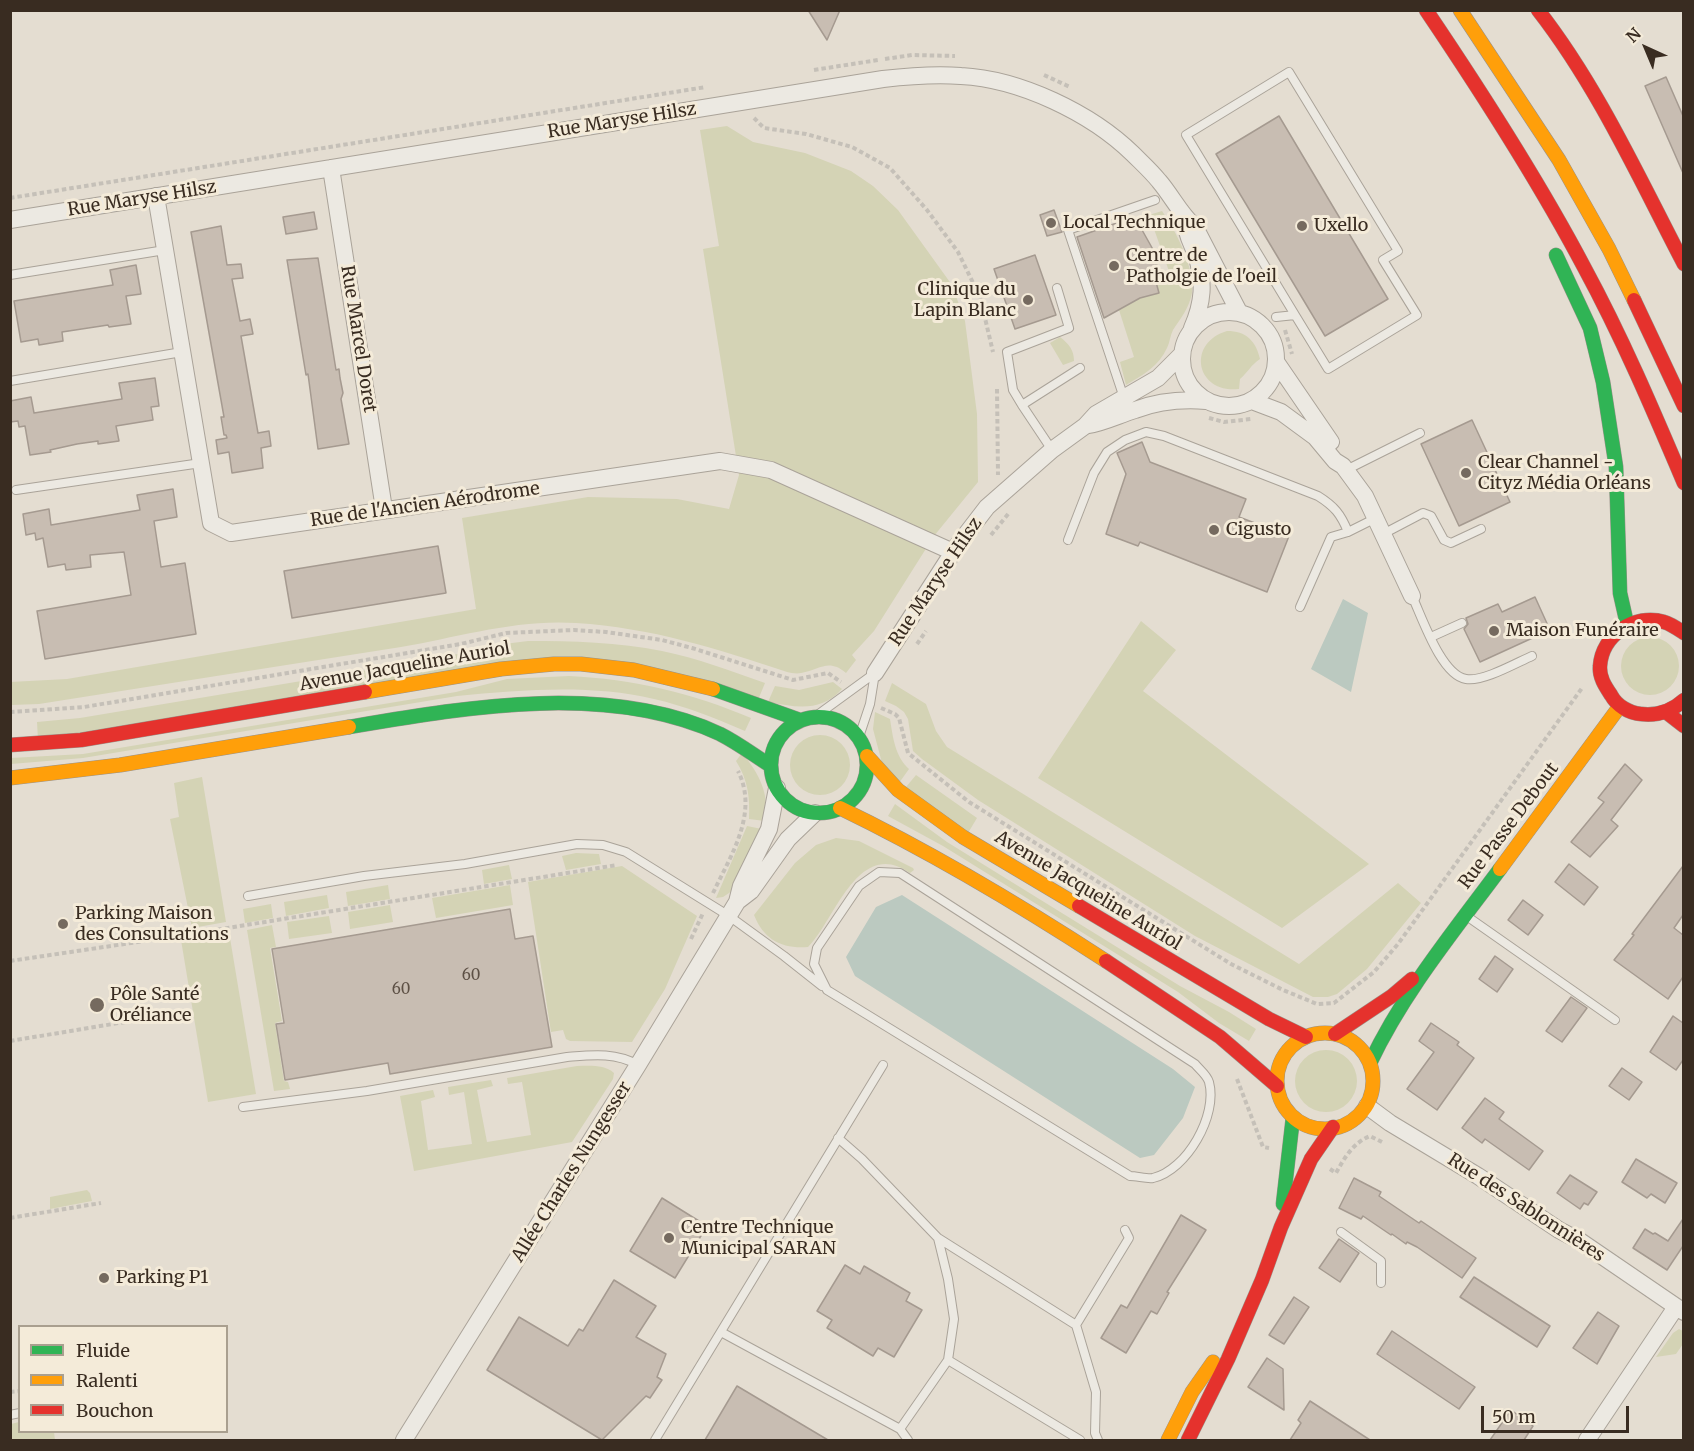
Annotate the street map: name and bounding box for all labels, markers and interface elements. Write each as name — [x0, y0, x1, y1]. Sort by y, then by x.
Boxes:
north arrow — [1616, 18, 1676, 78]
text: N — [1622, 23, 1645, 47]
street label: Rue Maryse Hilsz — [546, 99, 698, 143]
street label: Rue Maryse Hilsz — [66, 177, 218, 221]
place label: Local Technique — [1063, 212, 1205, 234]
place label: Uxello — [1314, 215, 1368, 237]
marker: Local Technique — [1044, 216, 1058, 230]
marker: Uxello — [1295, 219, 1309, 233]
place label: Centre de Patholgie de l'oeil — [1126, 245, 1277, 288]
marker: Centre de Patholgie de l'oeil — [1107, 259, 1121, 273]
street label: Rue Marcel Doret — [336, 264, 380, 414]
place label: Clinique du Lapin Blanc — [914, 279, 1016, 322]
marker: Clinique du Lapin Blanc — [1021, 293, 1035, 307]
place label: Clear Channel - Cityz Média Orléans — [1478, 452, 1651, 494]
marker: Clear Channel - Cityz Média Orléans — [1459, 466, 1473, 480]
street label: Rue de l'Ancien Aérodrome — [309, 478, 541, 532]
street label: Rue Maryse Hilsz — [885, 514, 987, 650]
place label: Cigusto — [1226, 519, 1291, 541]
marker: Cigusto — [1207, 523, 1221, 537]
place label: Maison Funéraire — [1506, 620, 1659, 642]
marker: Maison Funéraire — [1487, 624, 1501, 638]
street label: Avenue Jacqueline Auriol — [298, 638, 512, 696]
street label: Rue Passe Debout — [1454, 759, 1564, 893]
street label: Avenue Jacqueline Auriol — [991, 827, 1185, 955]
place label: Parking Maison des Consultations — [75, 903, 229, 946]
marker: Parking Maison des Consultations — [56, 917, 70, 931]
house number: 60 — [462, 967, 480, 985]
house number: 60 — [392, 981, 410, 999]
place label: Pôle Santé Oréliance — [110, 984, 199, 1026]
marker: Pôle Santé Oréliance — [88, 996, 106, 1014]
street label: Allée Charles Nungesser — [508, 1078, 636, 1266]
street label: Rue des Sablonnières — [1443, 1149, 1609, 1267]
place label: Centre Technique Municipal SARAN — [681, 1217, 836, 1260]
marker: Centre Technique Municipal SARAN — [662, 1231, 676, 1245]
place label: Parking P1 — [116, 1267, 208, 1289]
marker: Parking P1 — [97, 1271, 111, 1285]
legend — [18, 1325, 228, 1433]
text: Fluide — [76, 1339, 130, 1362]
text: Ralenti — [76, 1369, 138, 1392]
scale bar — [1484, 1394, 1632, 1432]
text: Bouchon — [76, 1399, 153, 1422]
text: 50 m — [1492, 1405, 1536, 1428]

